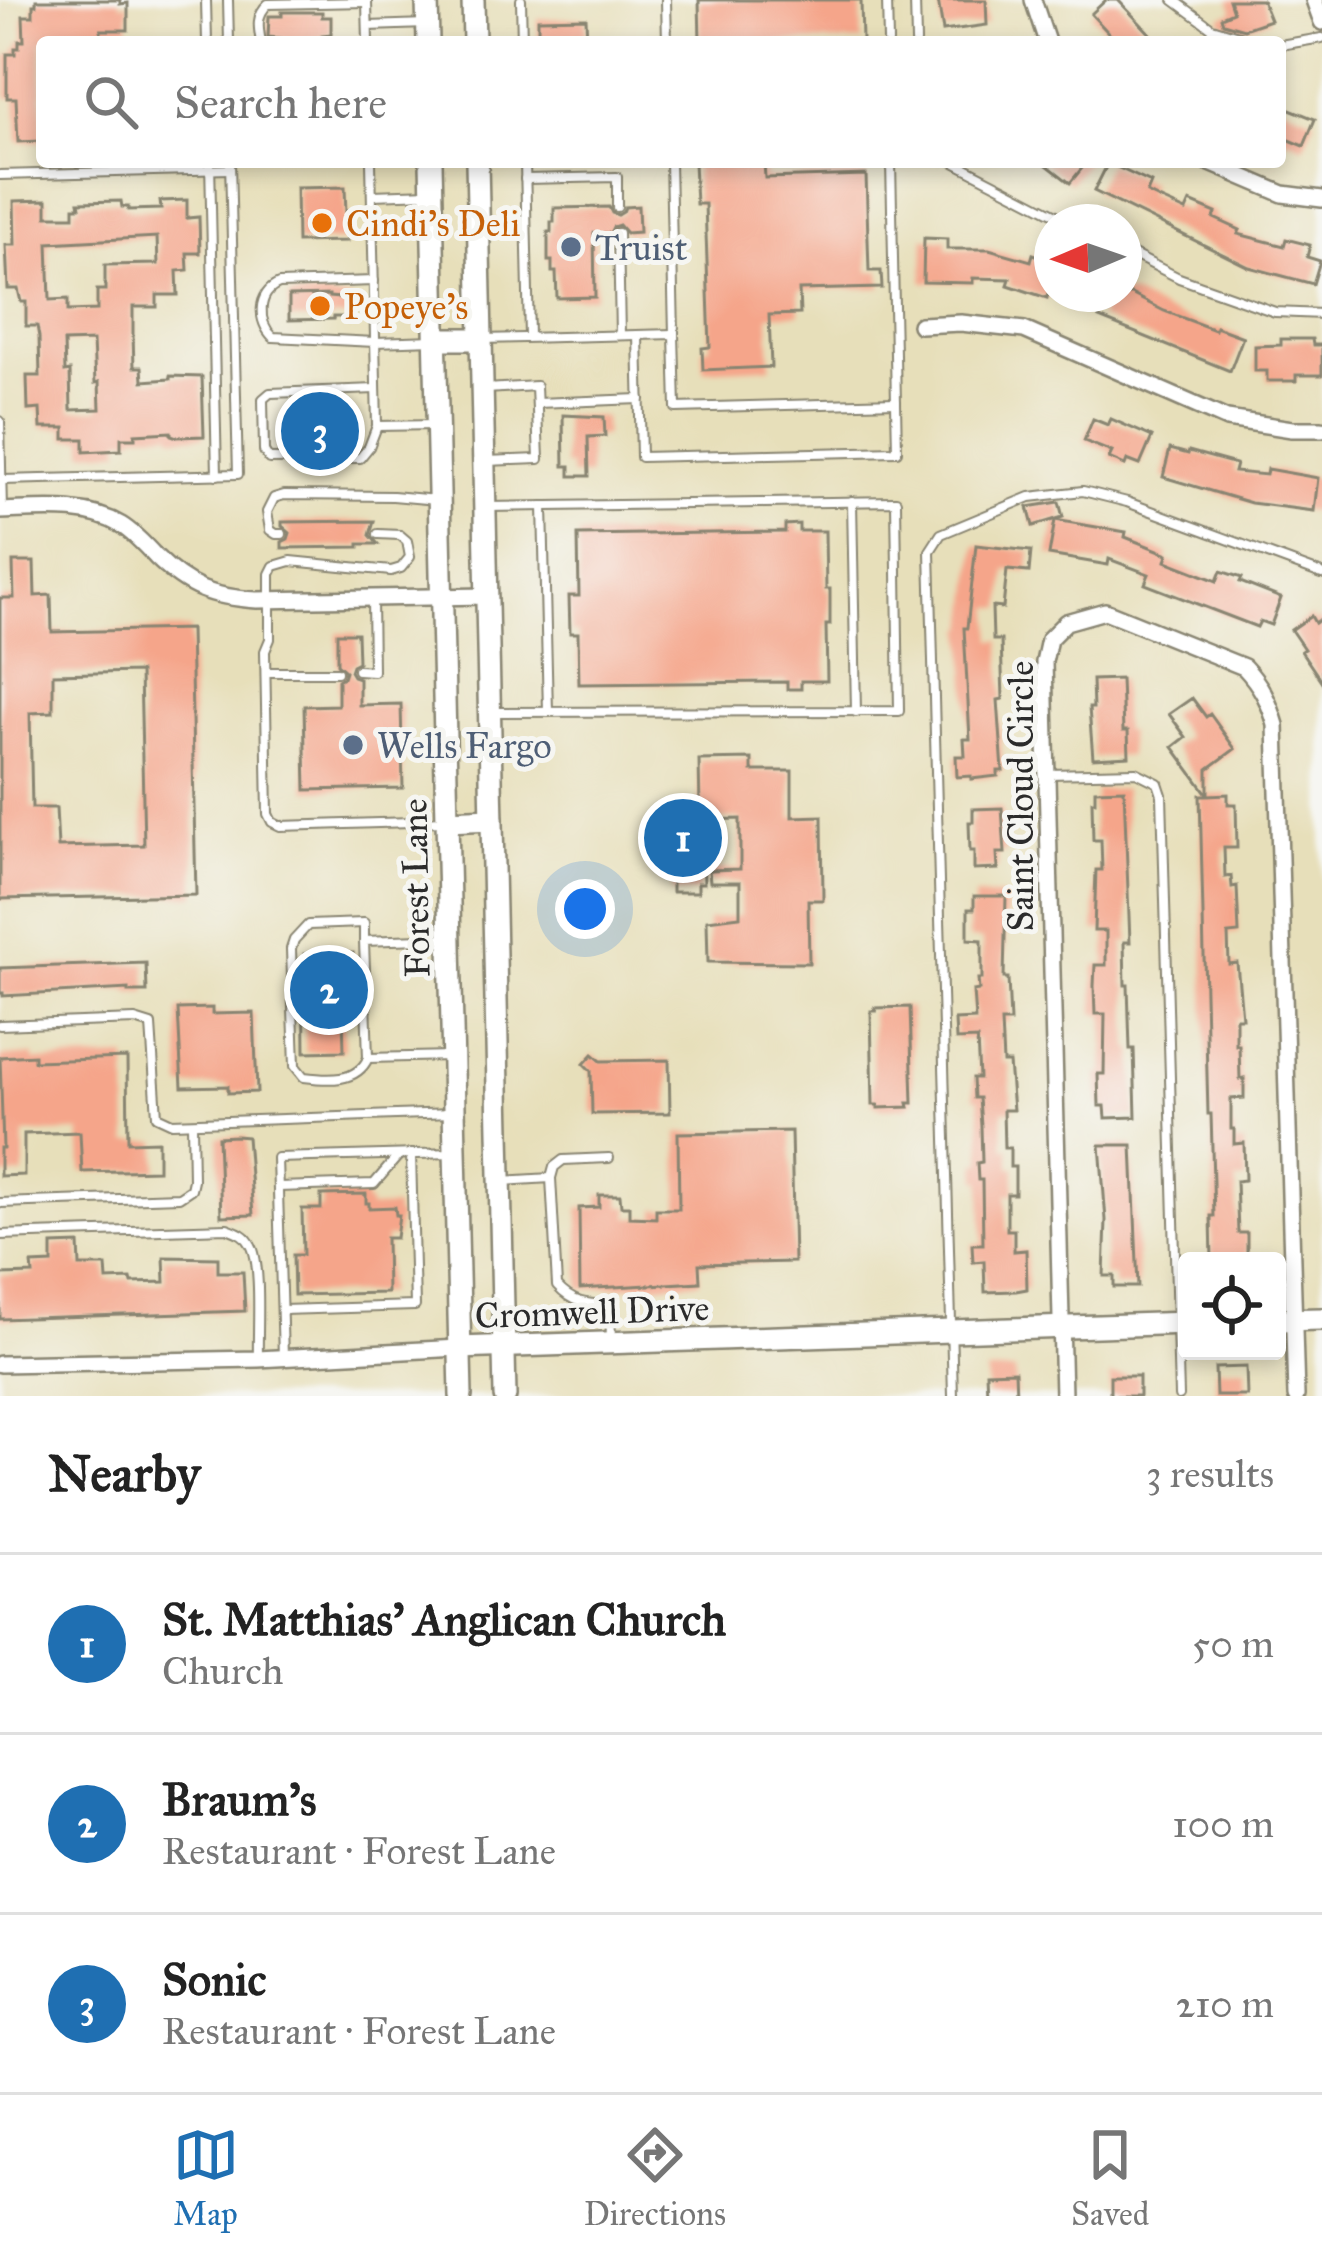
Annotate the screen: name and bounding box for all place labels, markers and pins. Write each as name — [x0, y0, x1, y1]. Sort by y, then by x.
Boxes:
place label: Cindi's Deli — [346, 202, 521, 246]
marker: Cindi's Deli — [309, 210, 335, 236]
place label: Truist — [595, 226, 688, 270]
marker: Truist — [558, 234, 584, 260]
place label: Popeye's — [344, 285, 468, 329]
marker: Popeye's — [307, 293, 333, 319]
pin: 3 — [281, 386, 359, 476]
place label: Wells Fargo — [377, 724, 552, 768]
marker: Wells Fargo — [340, 732, 366, 758]
pin: 1 — [644, 793, 722, 883]
pin: 2 — [290, 945, 368, 1035]

